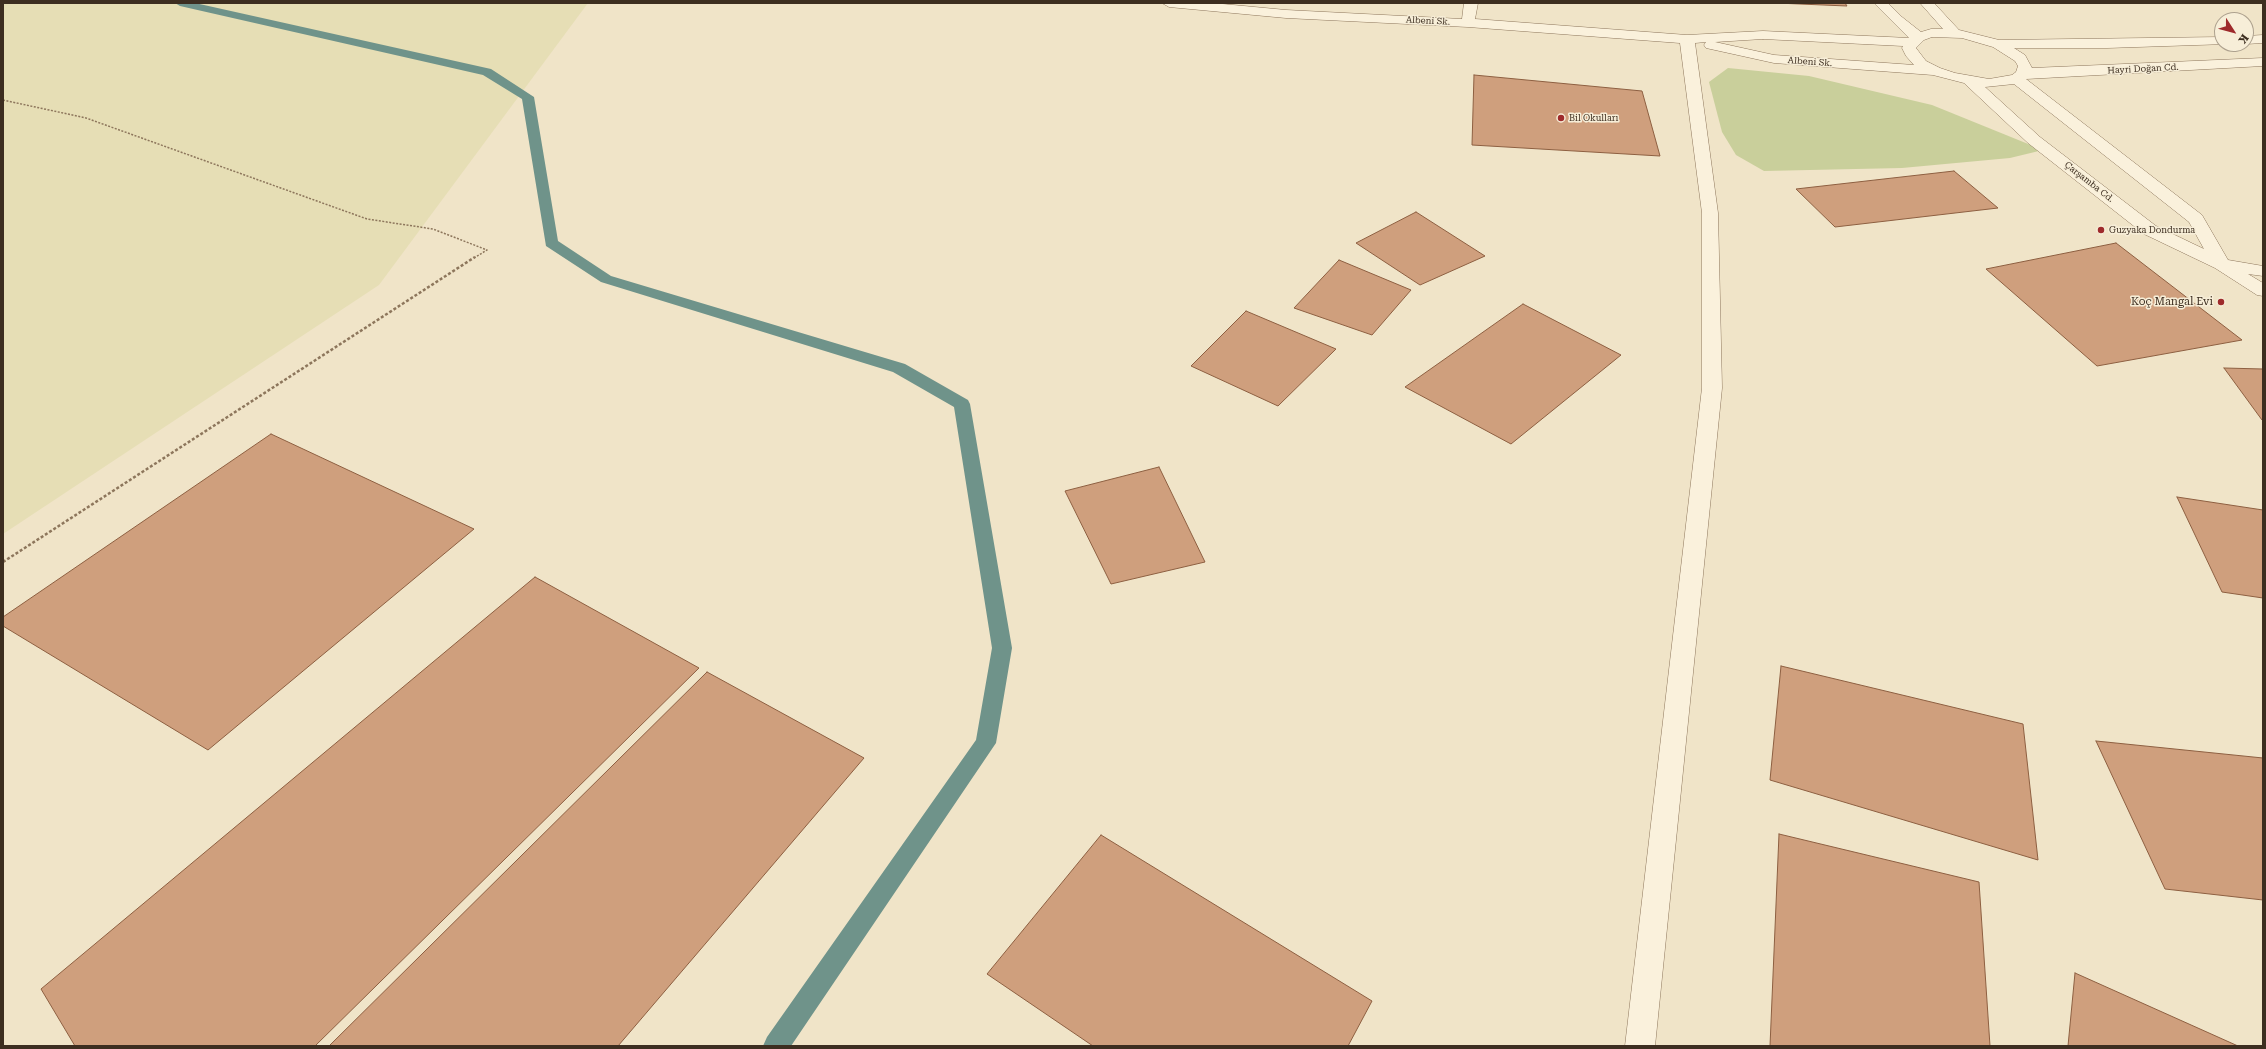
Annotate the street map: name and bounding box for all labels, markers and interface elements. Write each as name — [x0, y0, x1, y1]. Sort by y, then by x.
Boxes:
north arrow — [2214, 12, 2254, 52]
street label: Albeni Sk. — [1405, 14, 1451, 28]
text: K — [2236, 31, 2251, 46]
street label: Albeni Sk. — [1787, 55, 1833, 69]
street label: Hayri Doğan Cd. — [2107, 62, 2179, 76]
marker: Bil Okulları — [1556, 113, 1566, 123]
place label: Bil Okulları — [1569, 113, 1618, 123]
street label: Çarşamba Cd. — [2062, 159, 2116, 205]
marker: Guzyaka Dondurma — [2096, 225, 2106, 235]
place label: Guzyaka Dondurma — [2109, 225, 2195, 235]
place label: Koç Mangal Evi — [2131, 295, 2213, 309]
marker: Koç Mangal Evi — [2216, 297, 2226, 307]

